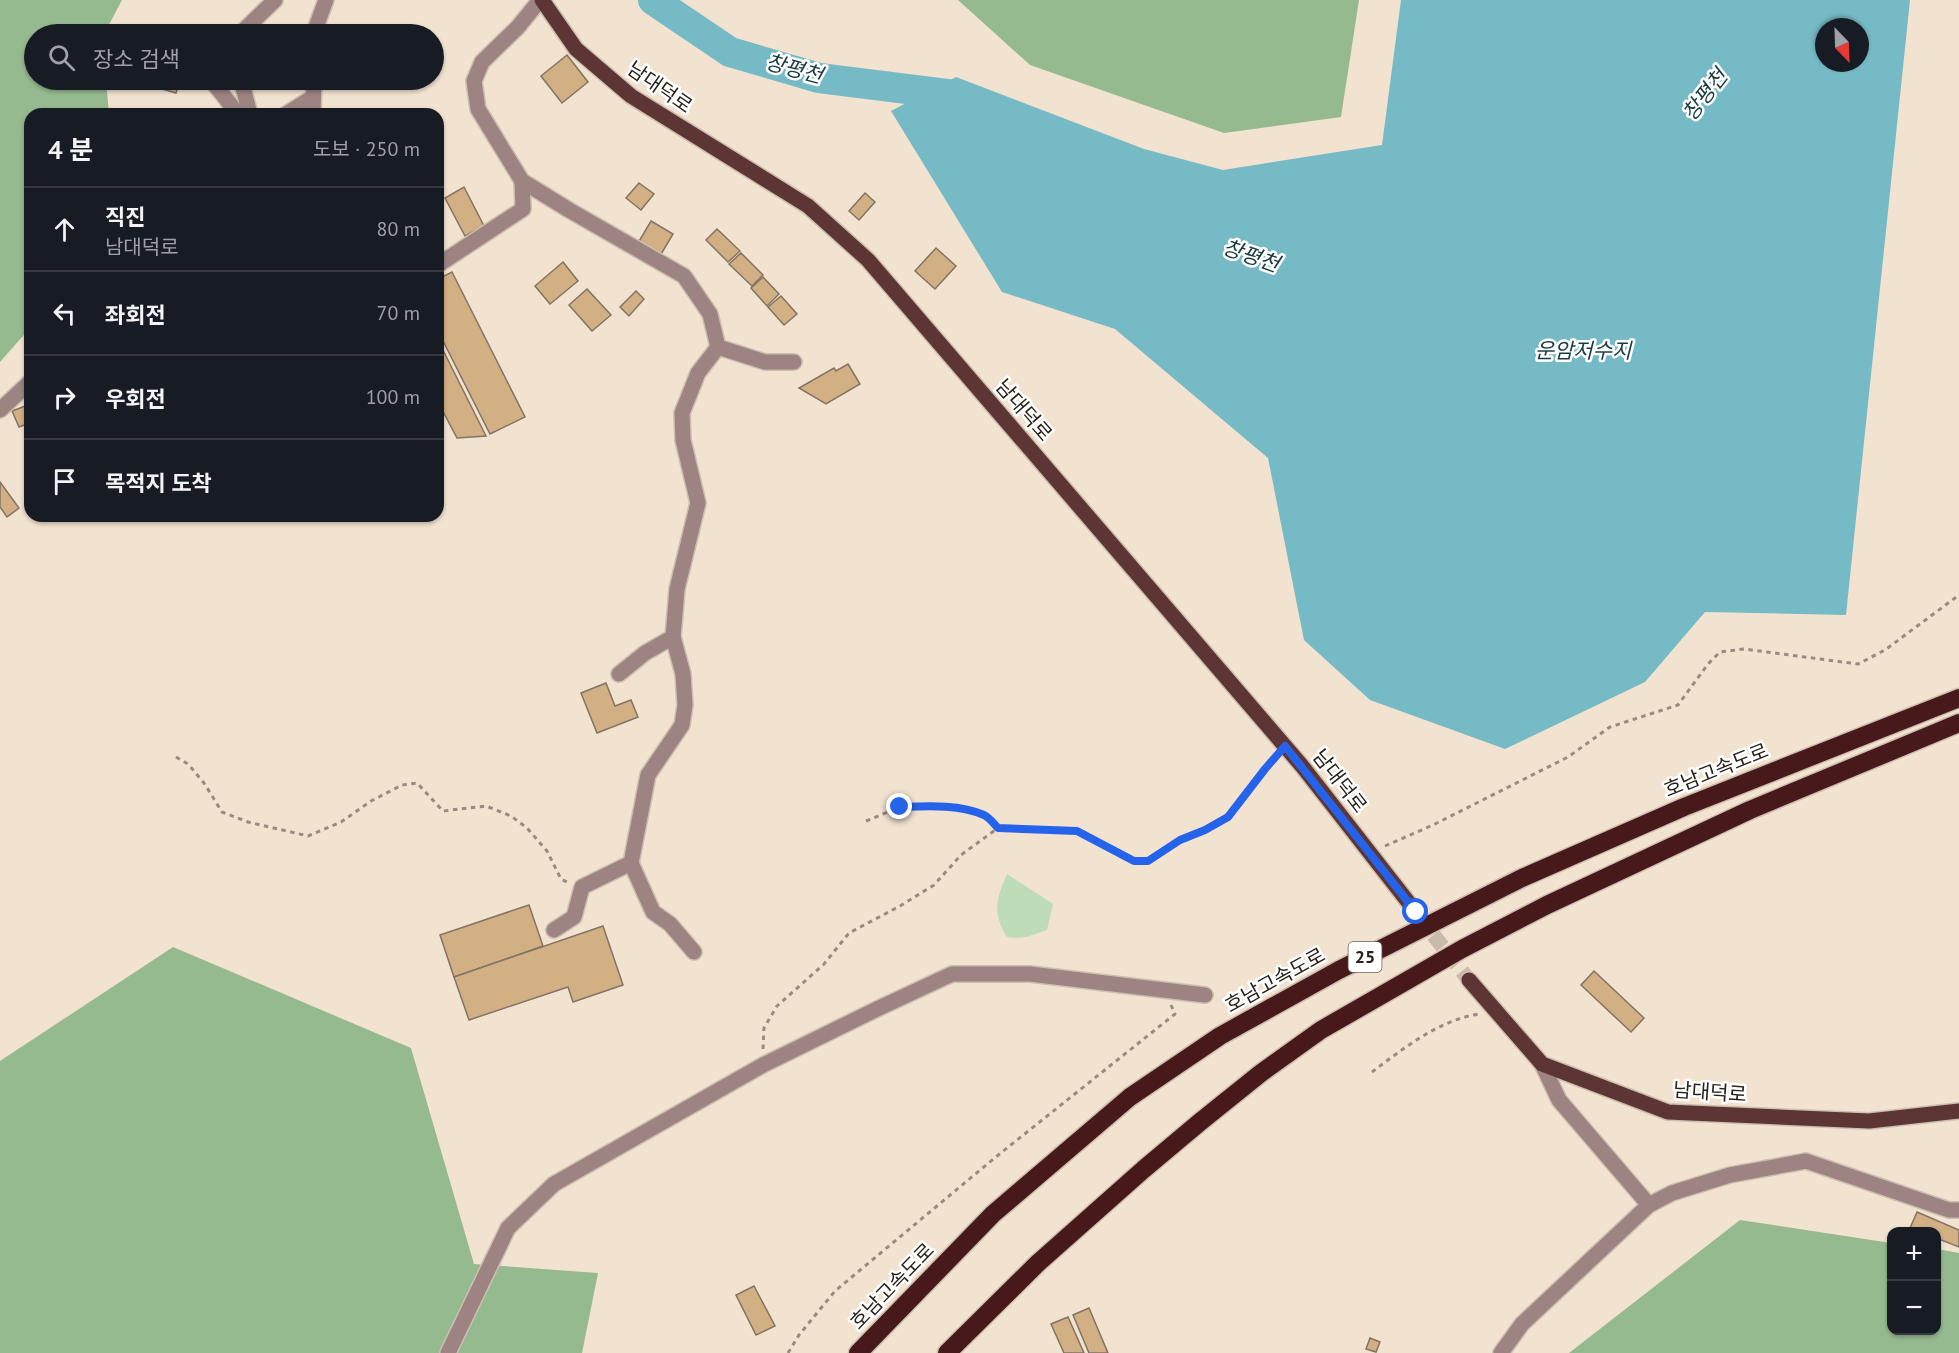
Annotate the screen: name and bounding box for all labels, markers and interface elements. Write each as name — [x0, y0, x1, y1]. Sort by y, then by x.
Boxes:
north arrow — [1815, 18, 1869, 72]
search box — [24, 24, 444, 90]
icon: search — [45, 41, 78, 74]
text: 장소 검색 — [93, 45, 180, 73]
water label: 창평천 — [763, 48, 828, 90]
street label: 남대덕로 — [622, 55, 698, 119]
water label: 창평천 — [1676, 61, 1735, 126]
text: 4 분 — [48, 133, 93, 166]
text: 도보 · 250 m — [313, 136, 420, 162]
text: 직진 — [105, 203, 145, 231]
icon: ahead — [48, 213, 81, 246]
text: 80 m — [377, 216, 420, 242]
water label: 창평천 — [1219, 233, 1285, 279]
text: 남대덕로 — [105, 234, 179, 260]
icon: left — [48, 297, 81, 330]
text: 70 m — [377, 300, 420, 326]
text: 좌회전 — [105, 301, 166, 329]
water label: 운암저수지 — [1535, 337, 1633, 364]
street label: 남대덕로 — [990, 374, 1058, 446]
icon: right — [48, 381, 81, 414]
text: 100 m — [366, 384, 420, 410]
text: 우회전 — [105, 385, 166, 413]
icon: arrive — [48, 465, 81, 498]
text: 목적지 도착 — [105, 469, 212, 497]
street label: 호남고속도로 — [1660, 737, 1772, 803]
street label: 남대덕로 — [1307, 744, 1373, 818]
route end — [886, 793, 912, 819]
route start — [1402, 898, 1428, 924]
street label: 호남고속도로 — [1220, 942, 1330, 1018]
road number: 25 — [1348, 942, 1382, 972]
street label: 남대덕로 — [1672, 1076, 1748, 1108]
map controls — [1887, 1227, 1941, 1335]
button: + — [1887, 1227, 1941, 1281]
street label: 호남고속도로 — [844, 1237, 940, 1335]
button: − — [1887, 1281, 1941, 1335]

